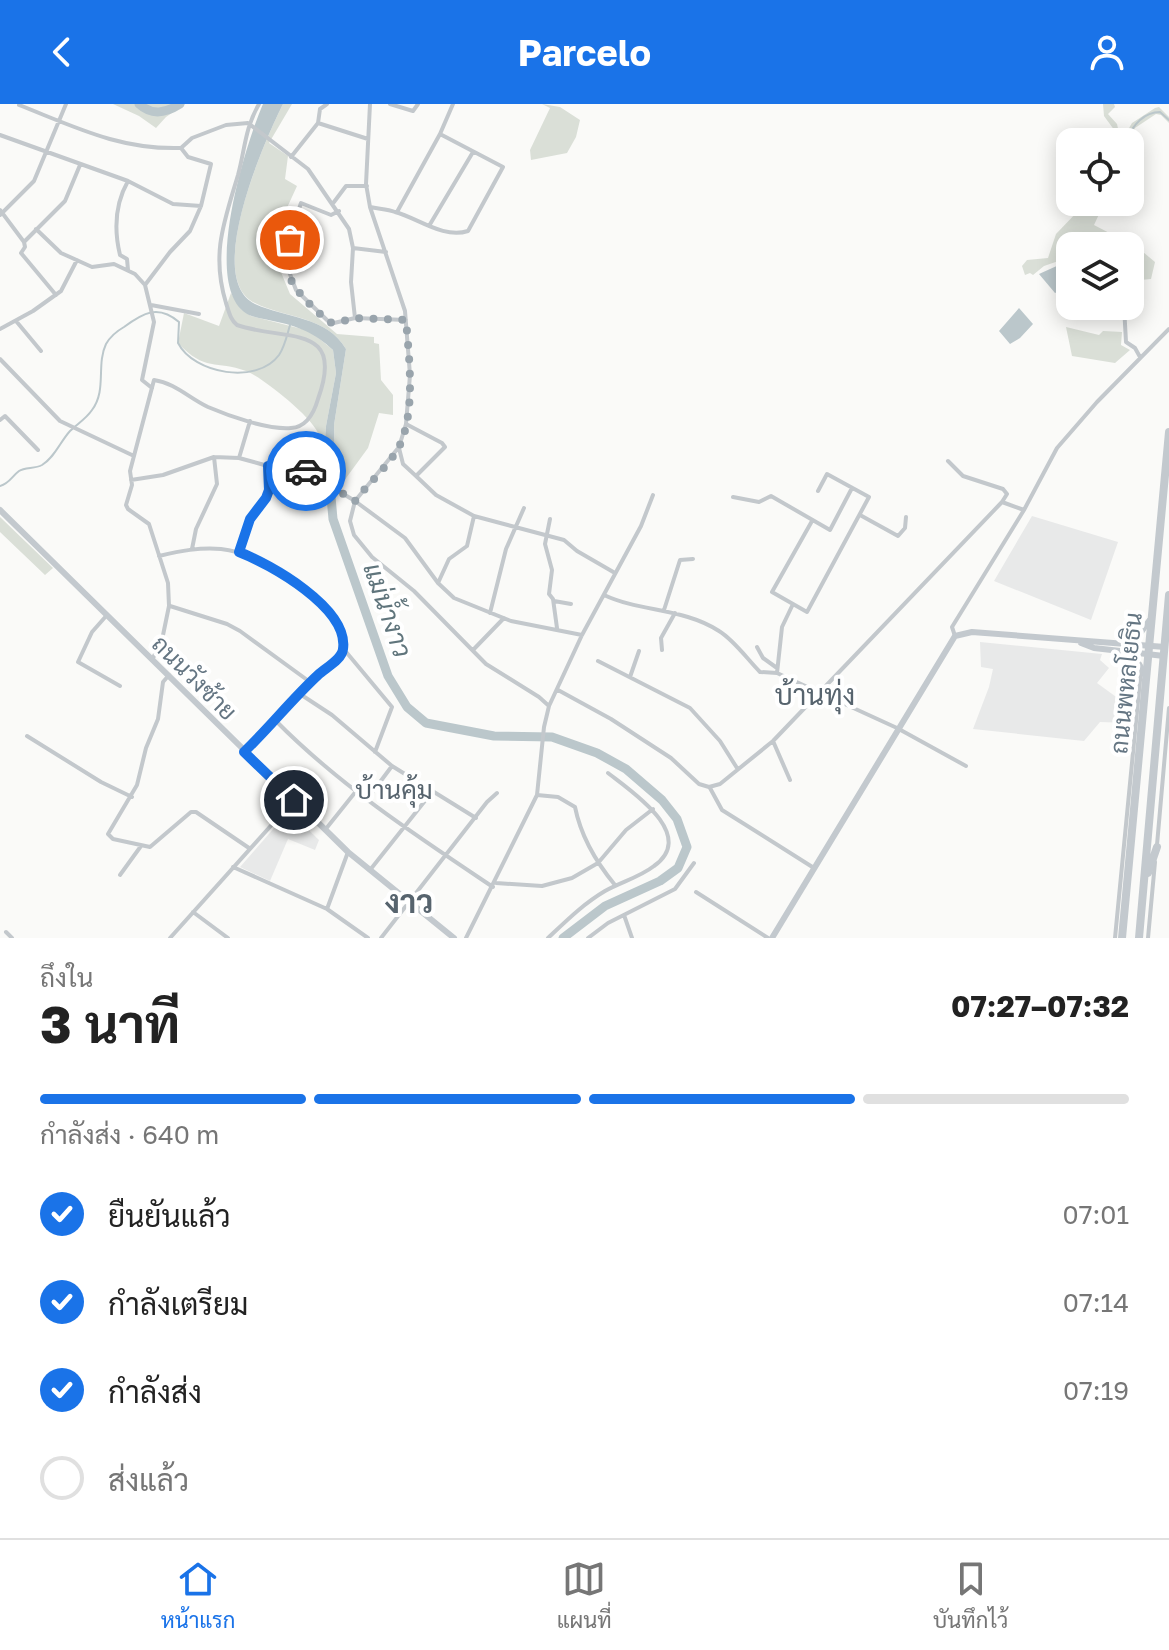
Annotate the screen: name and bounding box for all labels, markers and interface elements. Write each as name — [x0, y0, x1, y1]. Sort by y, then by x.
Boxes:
icon: back — [40, 30, 84, 74]
icon: person — [1085, 30, 1129, 74]
text: Parcelo — [518, 31, 651, 74]
map controls — [1056, 128, 1144, 320]
button: locate — [1056, 128, 1144, 216]
pin — [256, 206, 324, 274]
icon: bag — [268, 218, 312, 262]
button: layers — [1056, 232, 1144, 320]
courier — [266, 431, 346, 511]
icon: car — [284, 449, 328, 493]
water label: แม่น้ำงาว — [357, 557, 423, 661]
street label: ถนนพหลโยธิน — [1103, 611, 1147, 755]
street label: ถนนวังซ้าย — [147, 629, 243, 725]
district label: บ้านทุ่ง — [775, 677, 855, 715]
pin — [260, 766, 328, 834]
district label: บ้านคุ้ม — [355, 774, 433, 808]
icon: home — [272, 778, 316, 822]
district label: งาว — [385, 882, 433, 920]
text: ถึงใน — [40, 962, 93, 993]
text: 07:27–07:32 — [951, 988, 1129, 1024]
text: 3 นาที — [40, 992, 180, 1054]
text: กำลังส่ง · 640 m — [40, 1119, 219, 1150]
icon: check — [40, 1192, 84, 1236]
text: ยืนยันแล้ว — [108, 1198, 231, 1234]
text: 07:01 — [1063, 1199, 1129, 1230]
icon: check — [40, 1280, 84, 1324]
text: กำลังเตรียม — [108, 1286, 248, 1322]
text: 07:14 — [1063, 1287, 1129, 1318]
icon: check — [40, 1368, 84, 1412]
text: กำลังส่ง — [108, 1374, 202, 1410]
text: 07:19 — [1063, 1375, 1129, 1406]
text: ส่งแล้ว — [108, 1462, 189, 1498]
tab: หน้าแรก — [161, 1557, 235, 1633]
tab: แผนที่ — [557, 1557, 612, 1633]
tab: บันทึกไว้ — [933, 1557, 1008, 1633]

